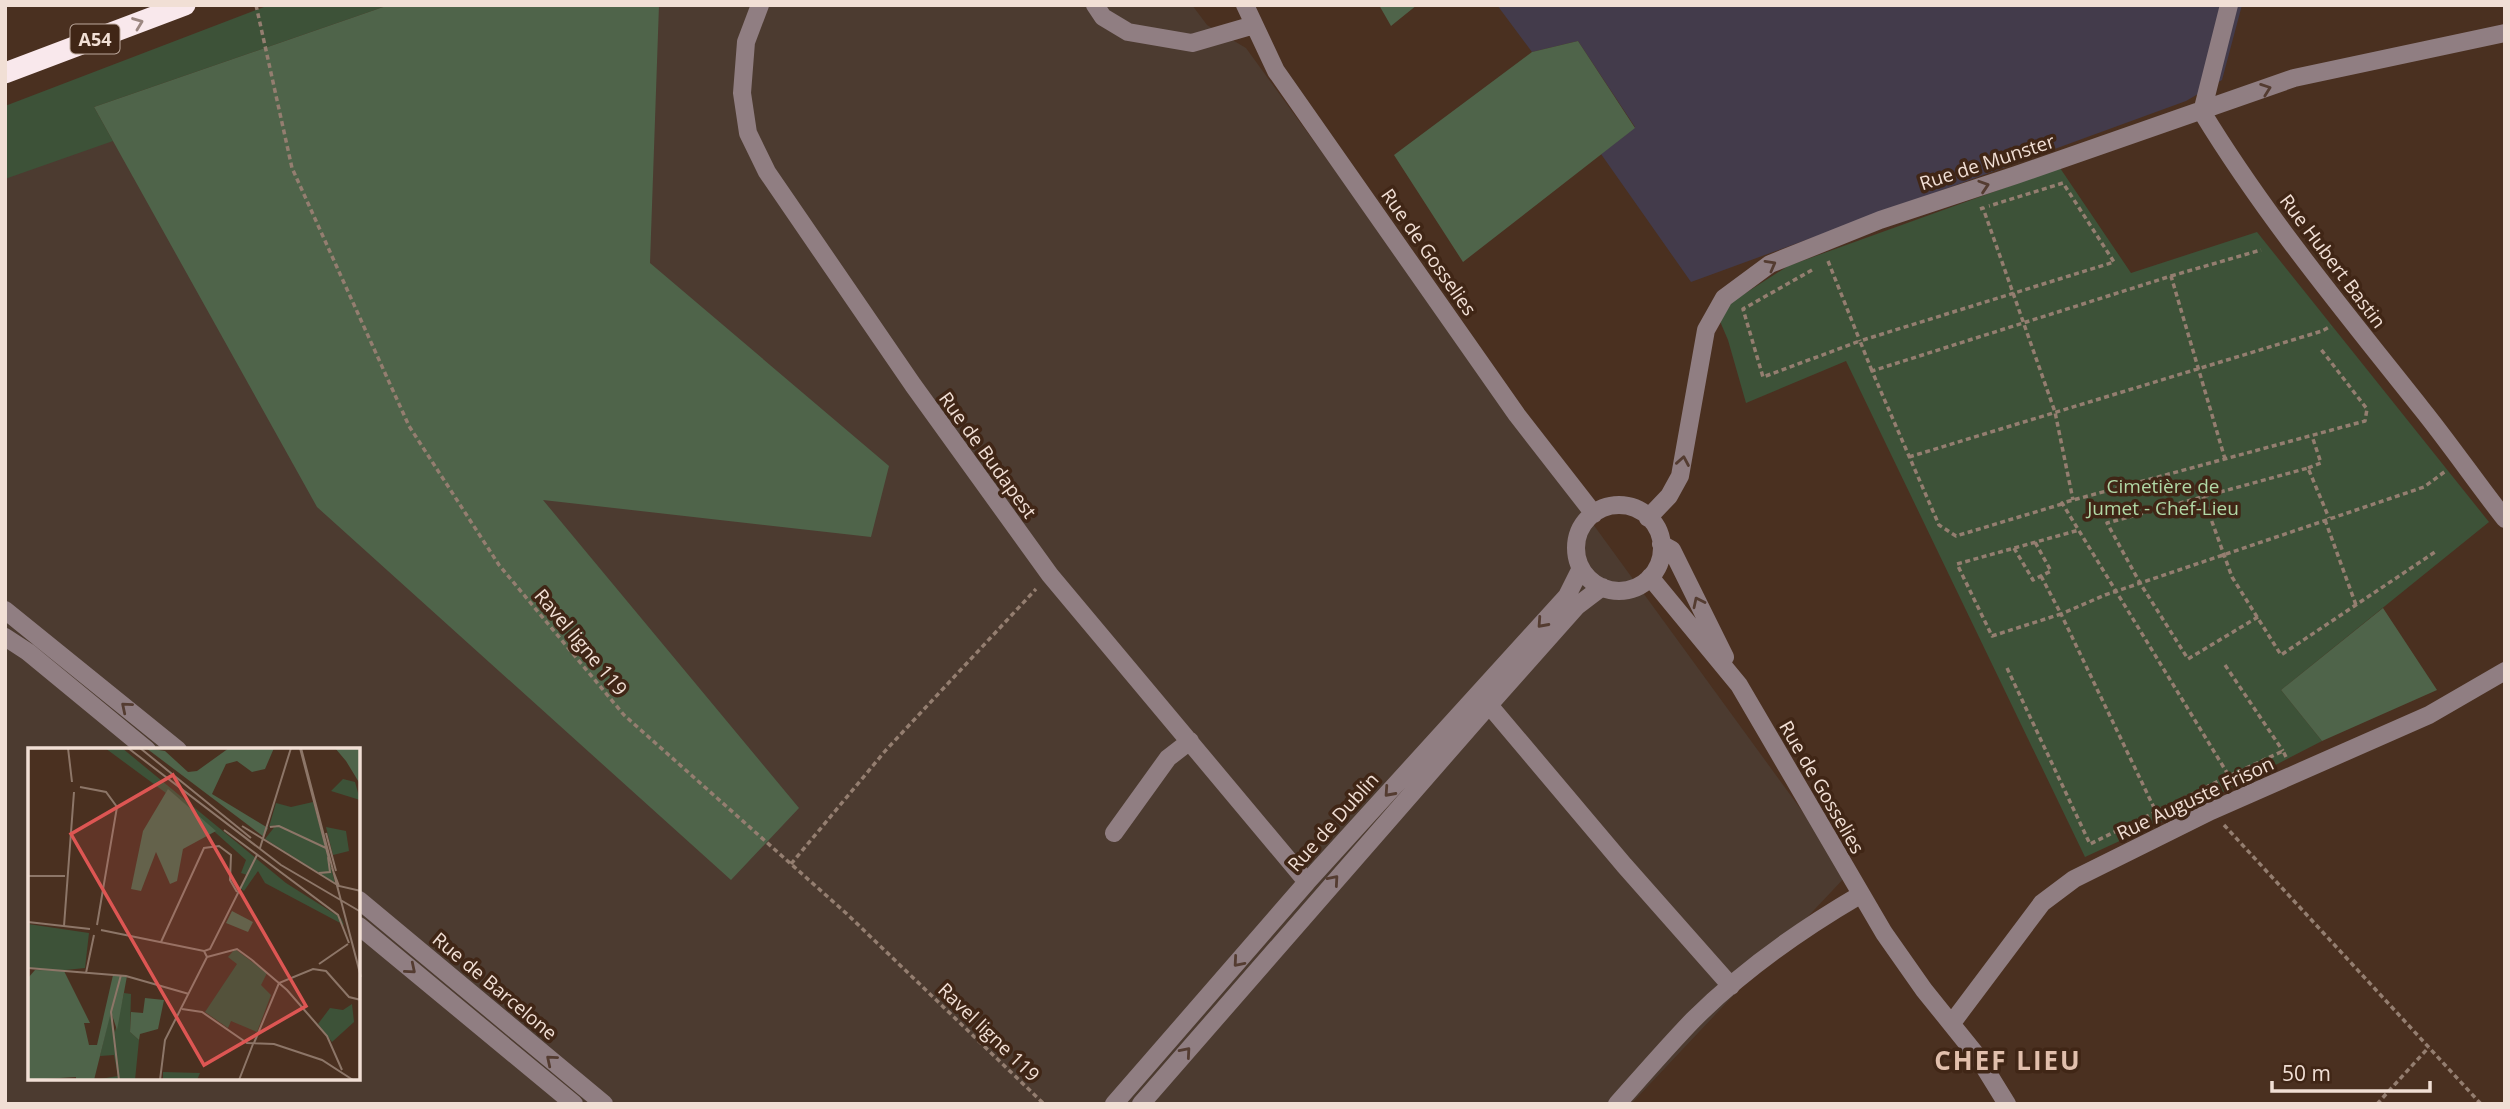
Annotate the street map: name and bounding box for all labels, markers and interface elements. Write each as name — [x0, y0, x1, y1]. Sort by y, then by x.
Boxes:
one-way arrow — [131, 17, 144, 31]
road number: A54 — [70, 24, 119, 54]
one-way arrow — [2259, 83, 2271, 97]
street label: Rue de Munster — [1916, 128, 2058, 196]
one-way arrow — [1978, 180, 1990, 194]
street label: Rue de Gosselies — [1375, 183, 1483, 321]
street label: Rue Hubert Bastin — [2274, 189, 2392, 333]
one-way arrow — [1764, 260, 1777, 273]
street label: Rue de Budapest — [933, 386, 1043, 524]
one-way arrow — [1675, 455, 1690, 467]
park label: Cimetière de Jumet - Chef-Lieu — [2085, 473, 2239, 521]
street label: Ravel ligne 119 — [529, 583, 633, 701]
one-way arrow — [1692, 597, 1706, 609]
one-way arrow — [1537, 615, 1550, 628]
one-way arrow — [121, 702, 133, 715]
street label: Rue de Gosselies — [1773, 716, 1871, 858]
inset map — [28, 748, 360, 1081]
street label: Rue Auguste Frison — [2112, 750, 2278, 846]
street label: Rue de Dublin — [1282, 767, 1384, 877]
one-way arrow — [1385, 784, 1397, 797]
one-way arrow — [1326, 875, 1338, 888]
street label: Rue de Barcelone — [427, 926, 563, 1046]
one-way arrow — [1234, 954, 1246, 967]
one-way arrow — [403, 961, 416, 973]
street label: Ravel ligne 119 — [933, 977, 1045, 1087]
district label: CHEF LIEU — [1934, 1042, 2082, 1078]
one-way arrow — [1178, 1047, 1190, 1060]
scale bar — [2272, 1050, 2430, 1094]
one-way arrow — [547, 1056, 560, 1068]
text: 50 m — [2282, 1059, 2331, 1087]

